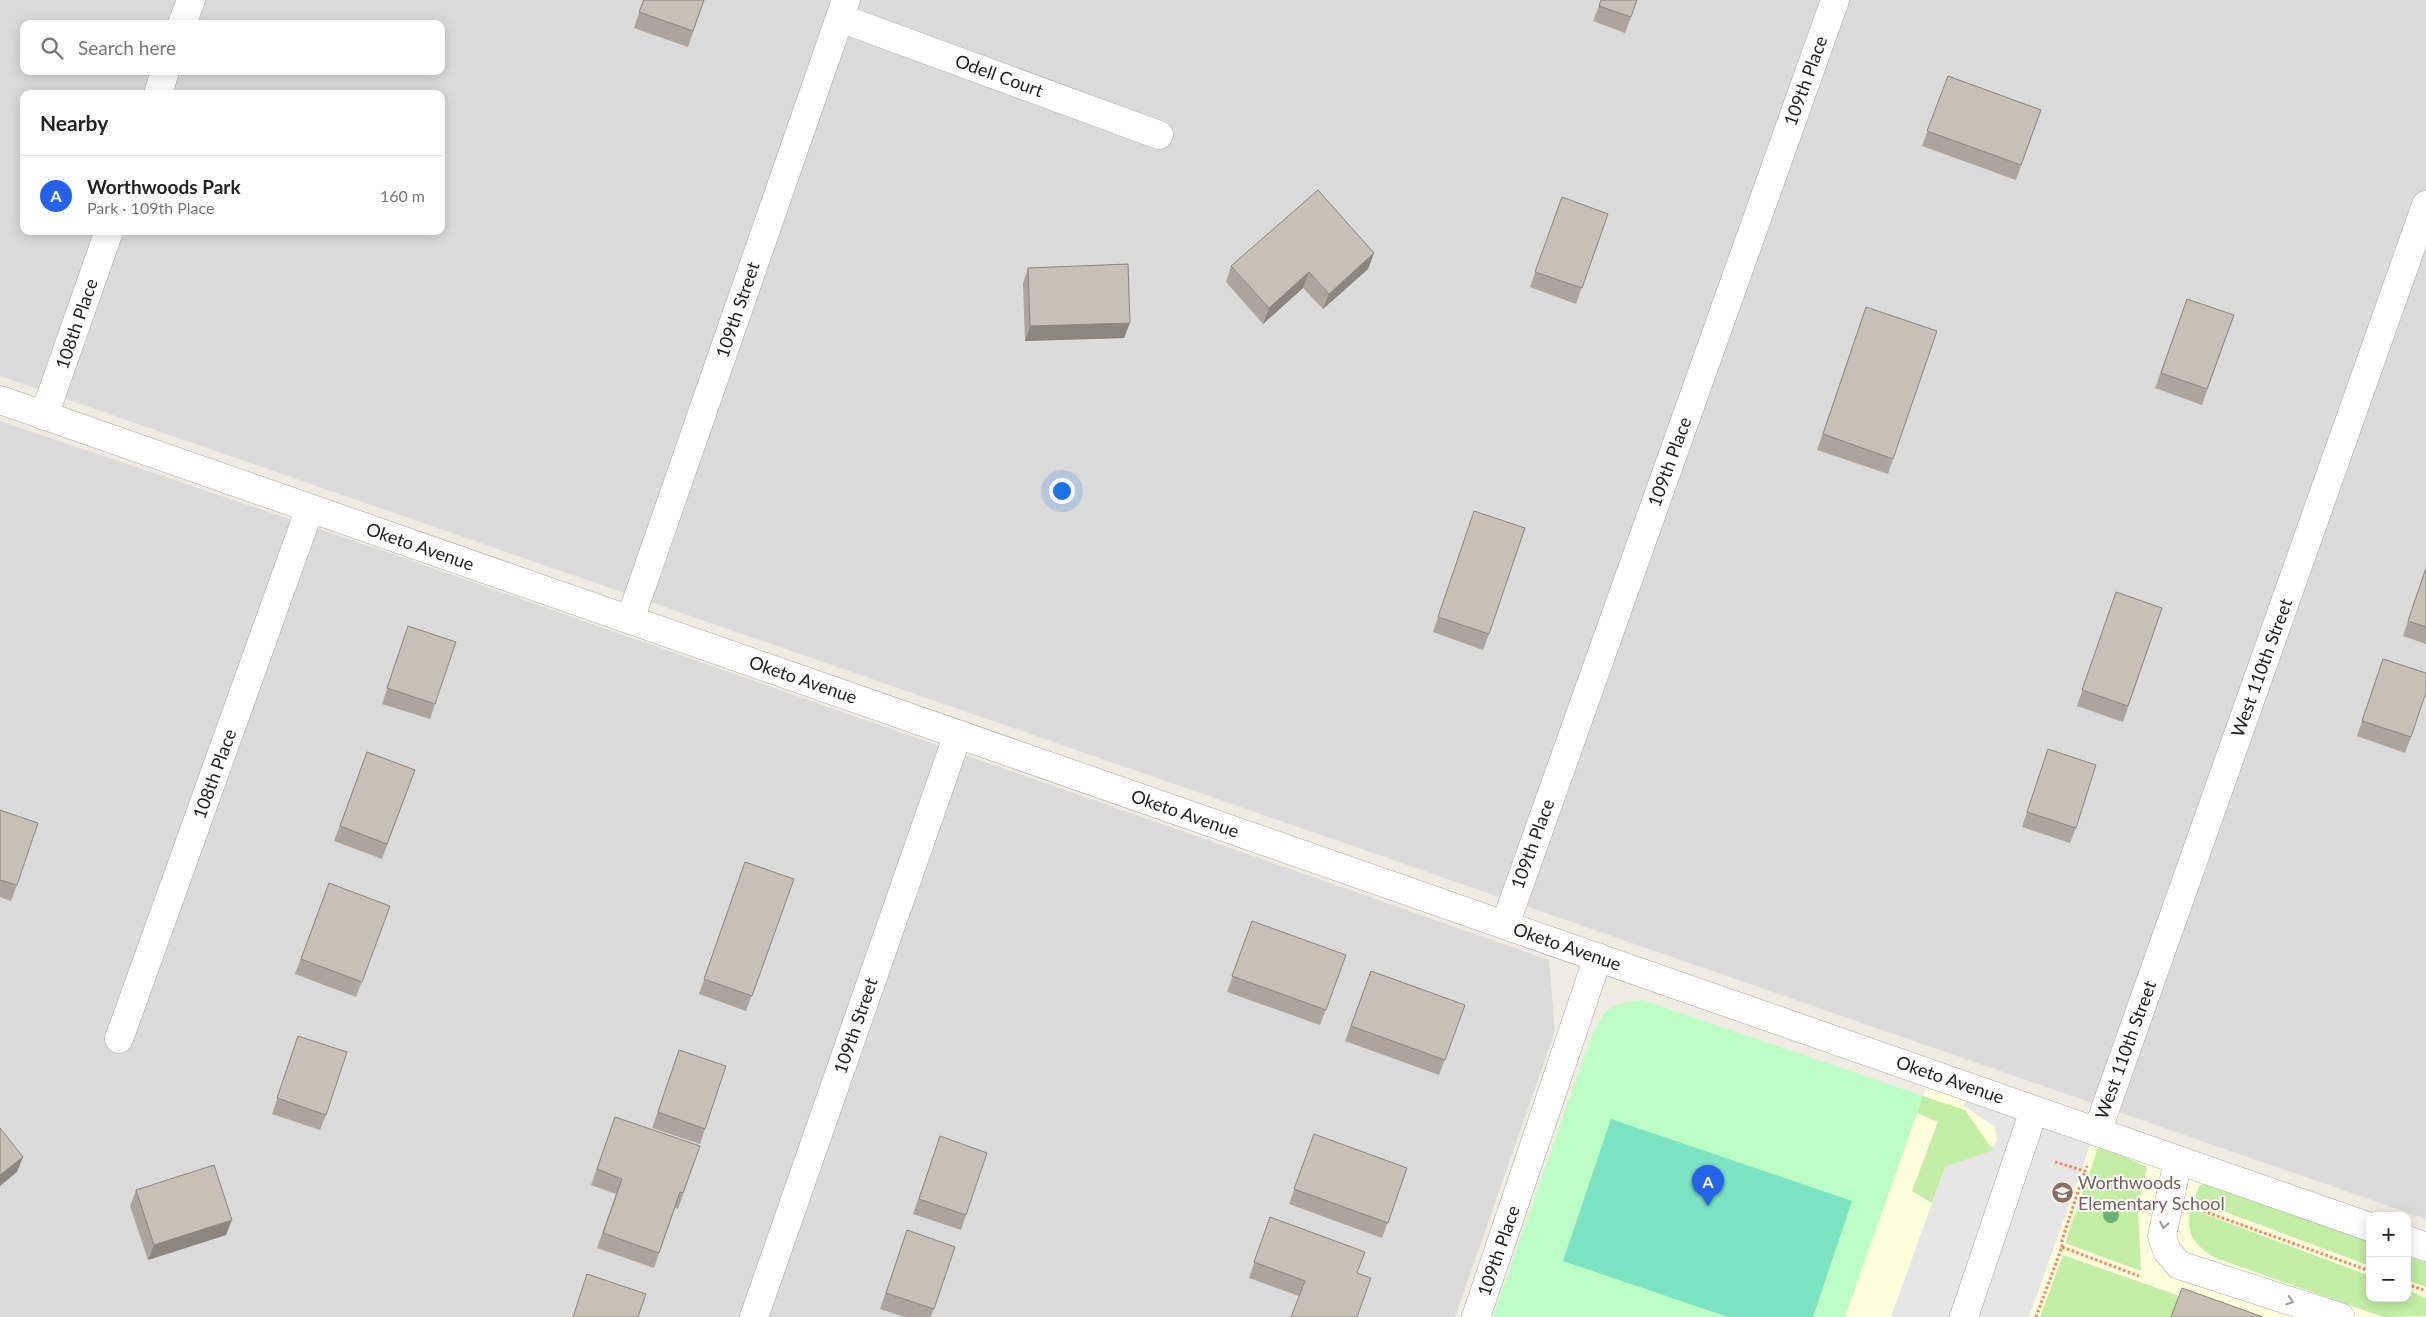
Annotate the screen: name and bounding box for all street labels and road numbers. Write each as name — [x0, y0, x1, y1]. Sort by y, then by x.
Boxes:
street label: 109th Place — [1779, 33, 1832, 129]
street label: Odell Court — [952, 49, 1047, 101]
street label: 109th Street — [710, 258, 764, 360]
street label: 108th Place — [50, 276, 102, 372]
street label: 109th Place — [1643, 414, 1696, 510]
street label: Oketo Avenue — [364, 517, 477, 575]
street label: West 110th Street — [2226, 595, 2297, 740]
street label: Oketo Avenue — [747, 650, 860, 708]
street label: 108th Place — [188, 726, 241, 822]
street label: Oketo Avenue — [1129, 784, 1242, 842]
street label: 109th Place — [1506, 796, 1559, 892]
street label: Oketo Avenue — [1511, 917, 1624, 975]
street label: 109th Street — [828, 974, 882, 1076]
street label: West 110th Street — [2090, 977, 2161, 1122]
street label: Oketo Avenue — [1894, 1050, 2007, 1108]
street label: 109th Place — [1472, 1203, 1524, 1299]

